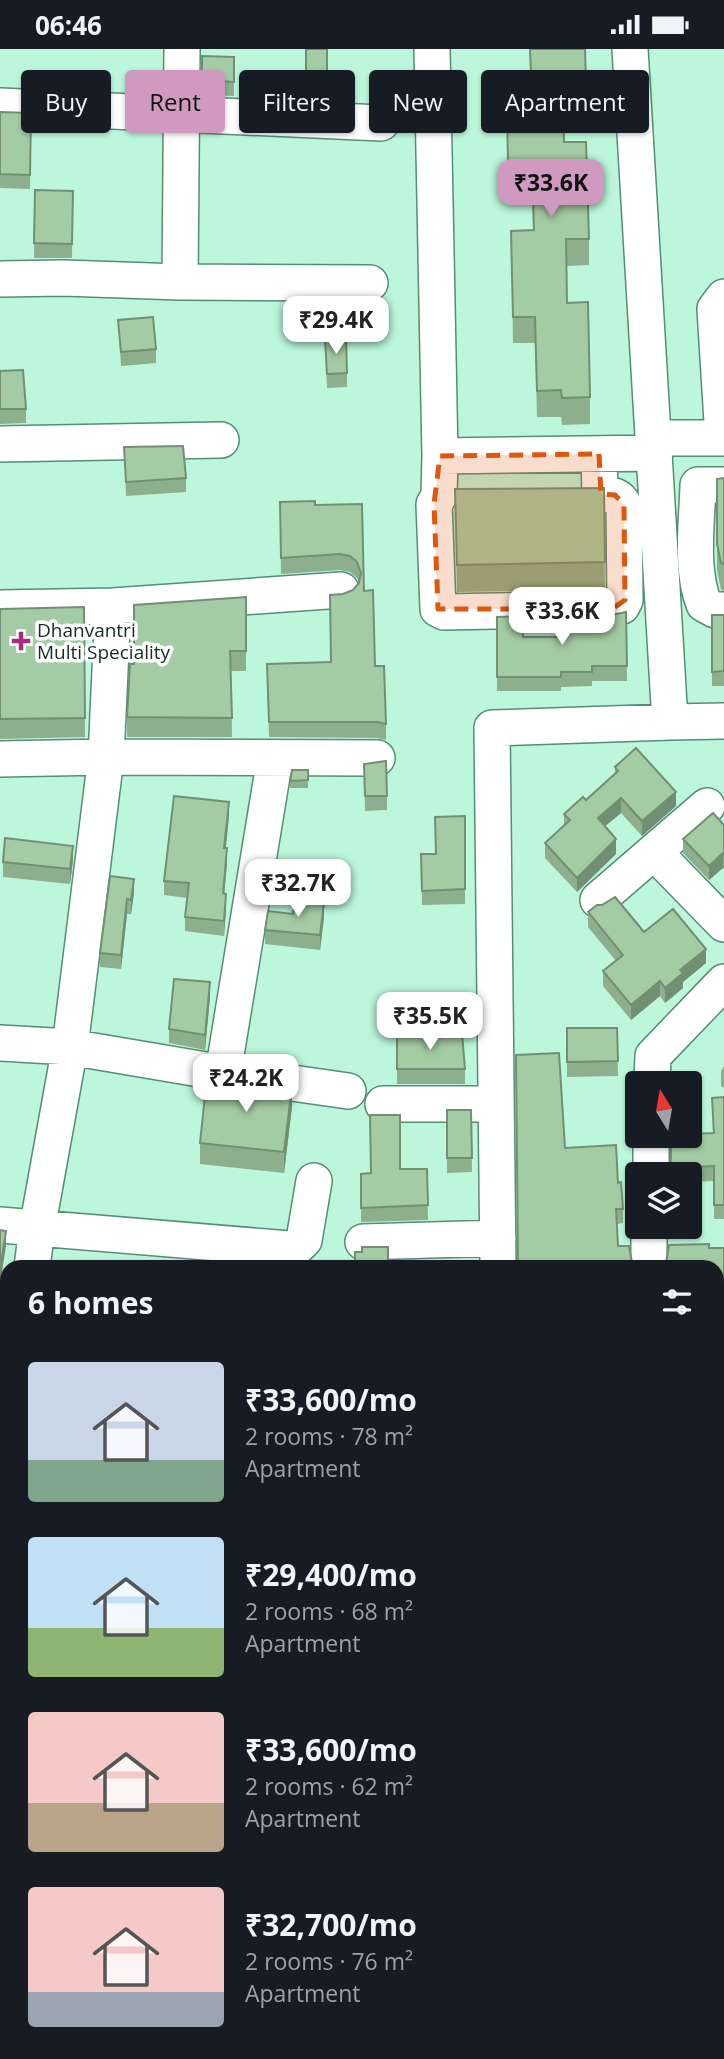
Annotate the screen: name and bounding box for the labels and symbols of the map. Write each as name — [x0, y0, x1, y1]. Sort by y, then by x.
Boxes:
pin: ₹33.6K — [494, 159, 608, 219]
pin: ₹29.4K — [279, 296, 393, 356]
pin: ₹33.6K — [505, 587, 619, 647]
place label: Dhanvantri Multi Speciality — [37, 617, 171, 665]
marker: Dhanvantri Multi Speciality — [11, 631, 31, 651]
pin: ₹32.7K — [241, 859, 355, 919]
pin: ₹35.5K — [373, 993, 487, 1052]
pin: ₹24.2K — [189, 1055, 303, 1114]
north arrow — [625, 1071, 702, 1148]

